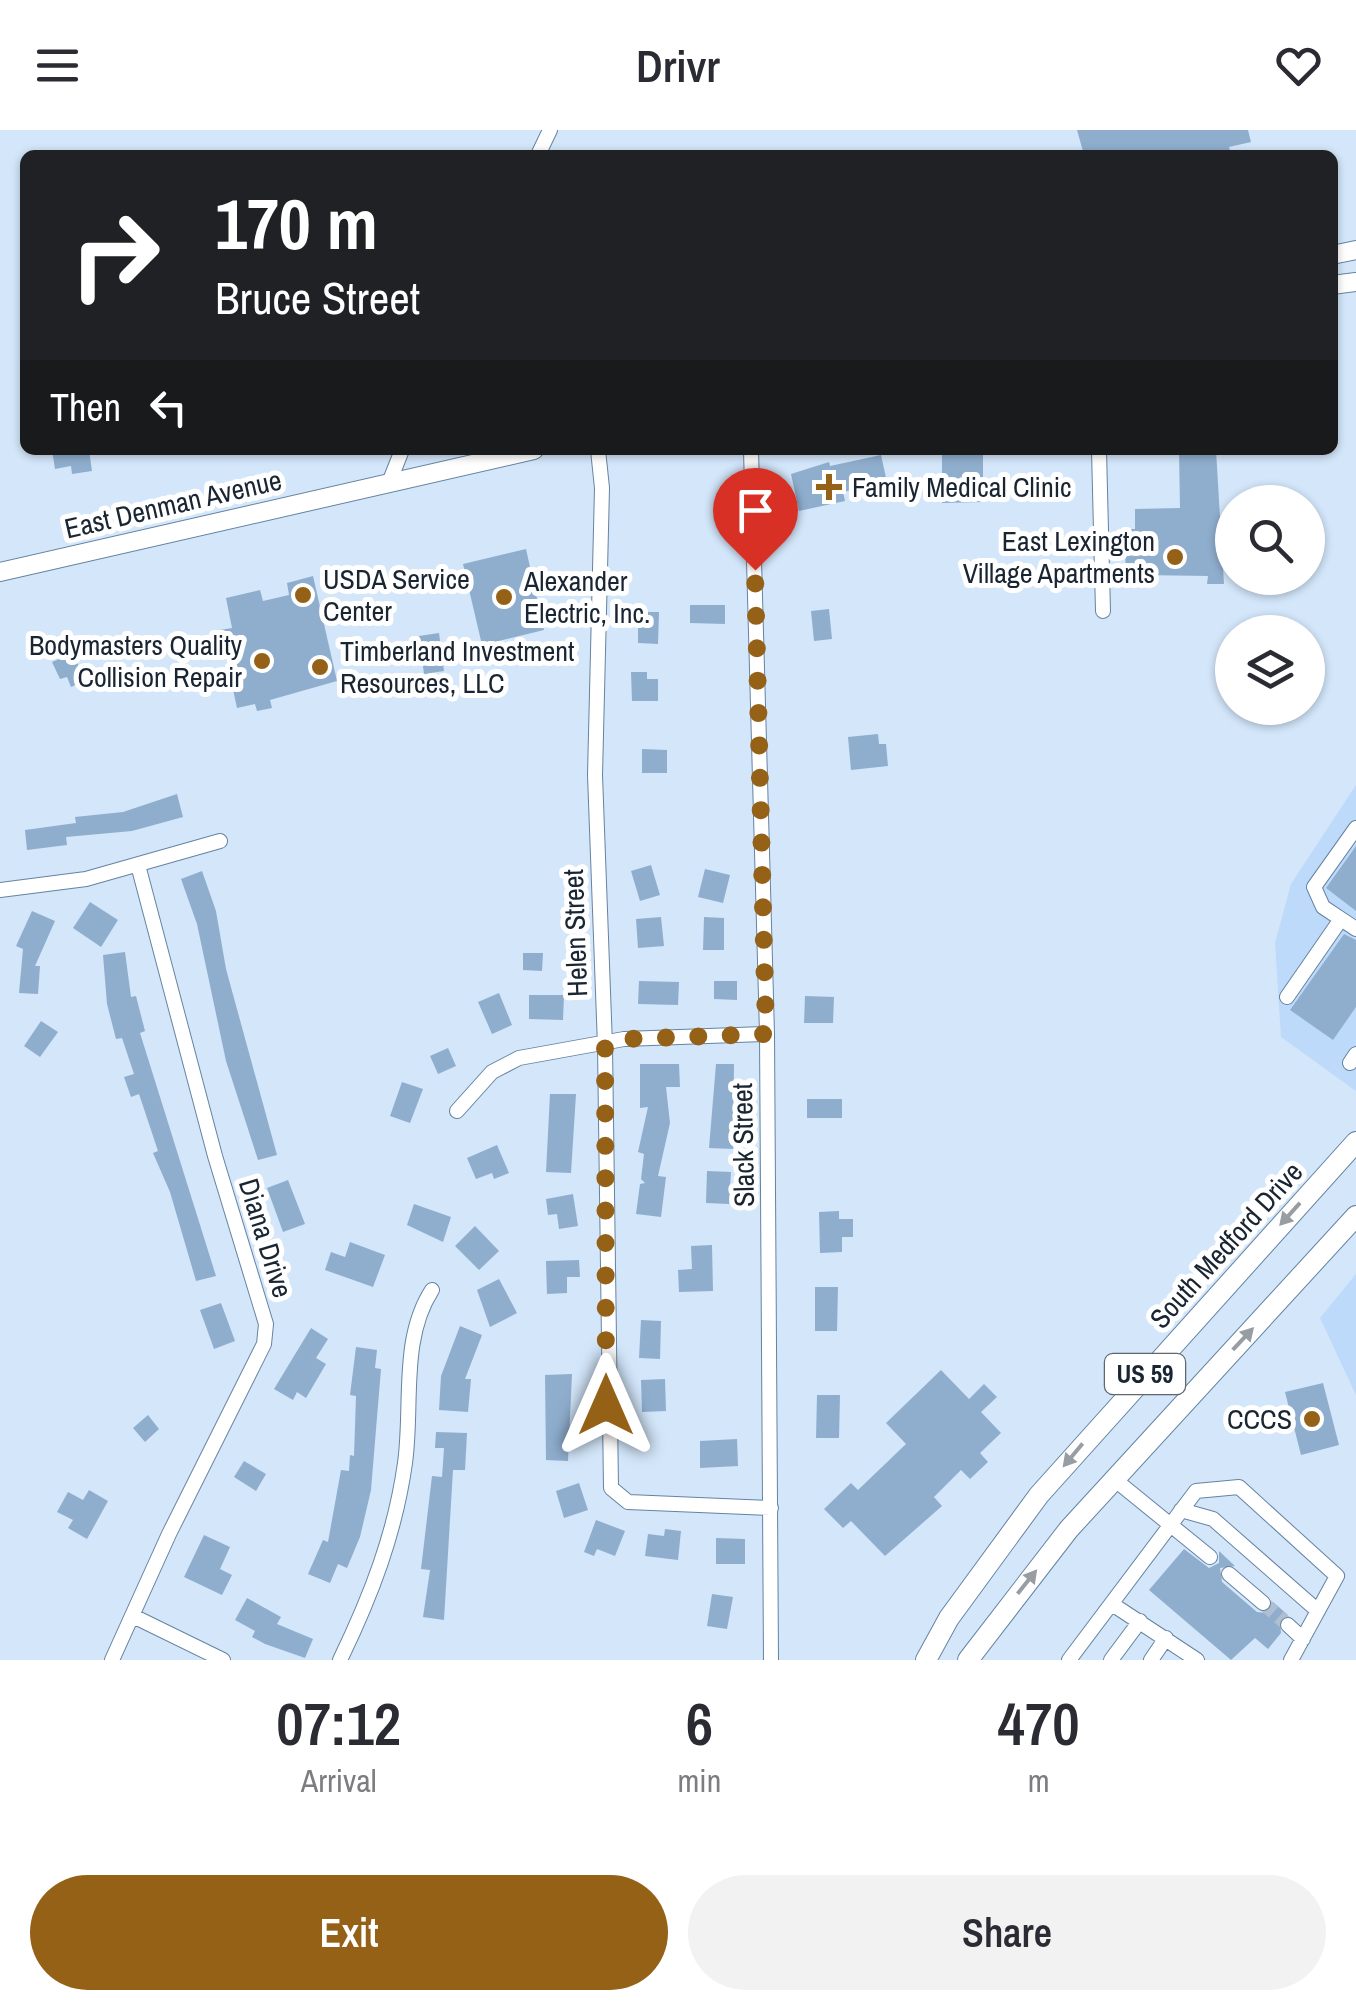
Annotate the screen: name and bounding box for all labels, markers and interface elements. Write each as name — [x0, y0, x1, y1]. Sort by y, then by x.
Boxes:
text: Drivr — [636, 35, 720, 96]
icon: menu — [30, 38, 85, 93]
icon: heart — [1271, 38, 1326, 93]
text: 170 m — [215, 177, 378, 271]
icon: right — [50, 190, 180, 320]
text: Bruce Street — [215, 267, 420, 328]
icon: left — [141, 380, 196, 435]
text: Then — [50, 382, 121, 433]
street label: East Denman Avenue — [61, 461, 285, 547]
pin — [713, 468, 798, 571]
place label: Family Medical Clinic — [852, 468, 1072, 506]
marker: Family Medical Clinic — [816, 474, 842, 500]
icon: arrive — [728, 483, 783, 538]
map controls — [1215, 485, 1325, 725]
button: search — [1215, 485, 1325, 595]
place label: East Lexington Village Apartments — [963, 522, 1155, 592]
marker: East Lexington Village Apartments — [1164, 546, 1186, 568]
place label: USDA Service Center — [323, 560, 470, 630]
place label: Alexander Electric, Inc. — [523, 562, 650, 632]
marker: USDA Service Center — [292, 584, 314, 606]
marker: Alexander Electric, Inc. — [493, 586, 515, 608]
button: layers — [1215, 615, 1325, 725]
place label: Bodymasters Quality Collision Repair — [29, 626, 243, 696]
place label: Timberland Investment Resources, LLC — [340, 632, 574, 702]
marker: Bodymasters Quality Collision Repair — [251, 650, 273, 672]
marker: Timberland Investment Resources, LLC — [309, 656, 331, 678]
street label: Helen Street — [554, 869, 596, 997]
street label: Slack Street — [723, 1083, 763, 1207]
street label: South Medford Drive — [1141, 1154, 1311, 1336]
street label: Diana Drive — [230, 1174, 302, 1302]
one-way arrow — [1280, 1201, 1302, 1226]
one-way arrow — [1231, 1327, 1254, 1351]
position arrow — [554, 1353, 658, 1457]
road number: US 59 — [1105, 1354, 1185, 1394]
place label: CCCS — [1227, 1400, 1292, 1438]
marker: CCCS — [1301, 1408, 1323, 1430]
one-way arrow — [1062, 1443, 1084, 1468]
one-way arrow — [1016, 1569, 1037, 1595]
text: 07:12 — [276, 1683, 401, 1764]
text: 6 — [686, 1683, 713, 1764]
text: 470 — [998, 1683, 1080, 1764]
text: Arrival — [301, 1759, 377, 1802]
text: min — [678, 1759, 721, 1802]
text: m — [1028, 1759, 1050, 1802]
button: Exit — [30, 1875, 668, 1990]
button: Share — [688, 1875, 1326, 1990]

